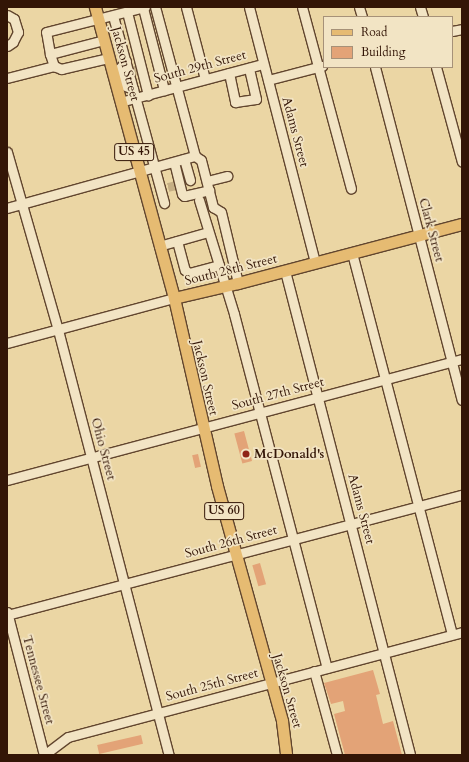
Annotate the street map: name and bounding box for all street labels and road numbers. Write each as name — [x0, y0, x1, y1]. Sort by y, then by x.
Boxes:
street label: Jackson Street — [108, 25, 142, 103]
street label: South 29th Street — [152, 47, 248, 87]
street label: Adams Street — [278, 95, 312, 169]
road number: US 45 — [114, 142, 154, 162]
street label: Clark Street — [415, 196, 447, 264]
street label: South 28th Street — [183, 251, 279, 289]
street label: Jackson Street — [189, 339, 221, 417]
street label: South 27th Street — [230, 374, 326, 414]
street label: Ohio Street — [87, 416, 119, 482]
street label: Adams Street — [344, 472, 378, 546]
road number: US 60 — [204, 501, 244, 521]
street label: South 26th Street — [183, 522, 279, 562]
street label: Tennessee Street — [19, 634, 57, 726]
street label: Jackson Street — [269, 652, 305, 730]
street label: South 25th Street — [164, 665, 260, 705]

